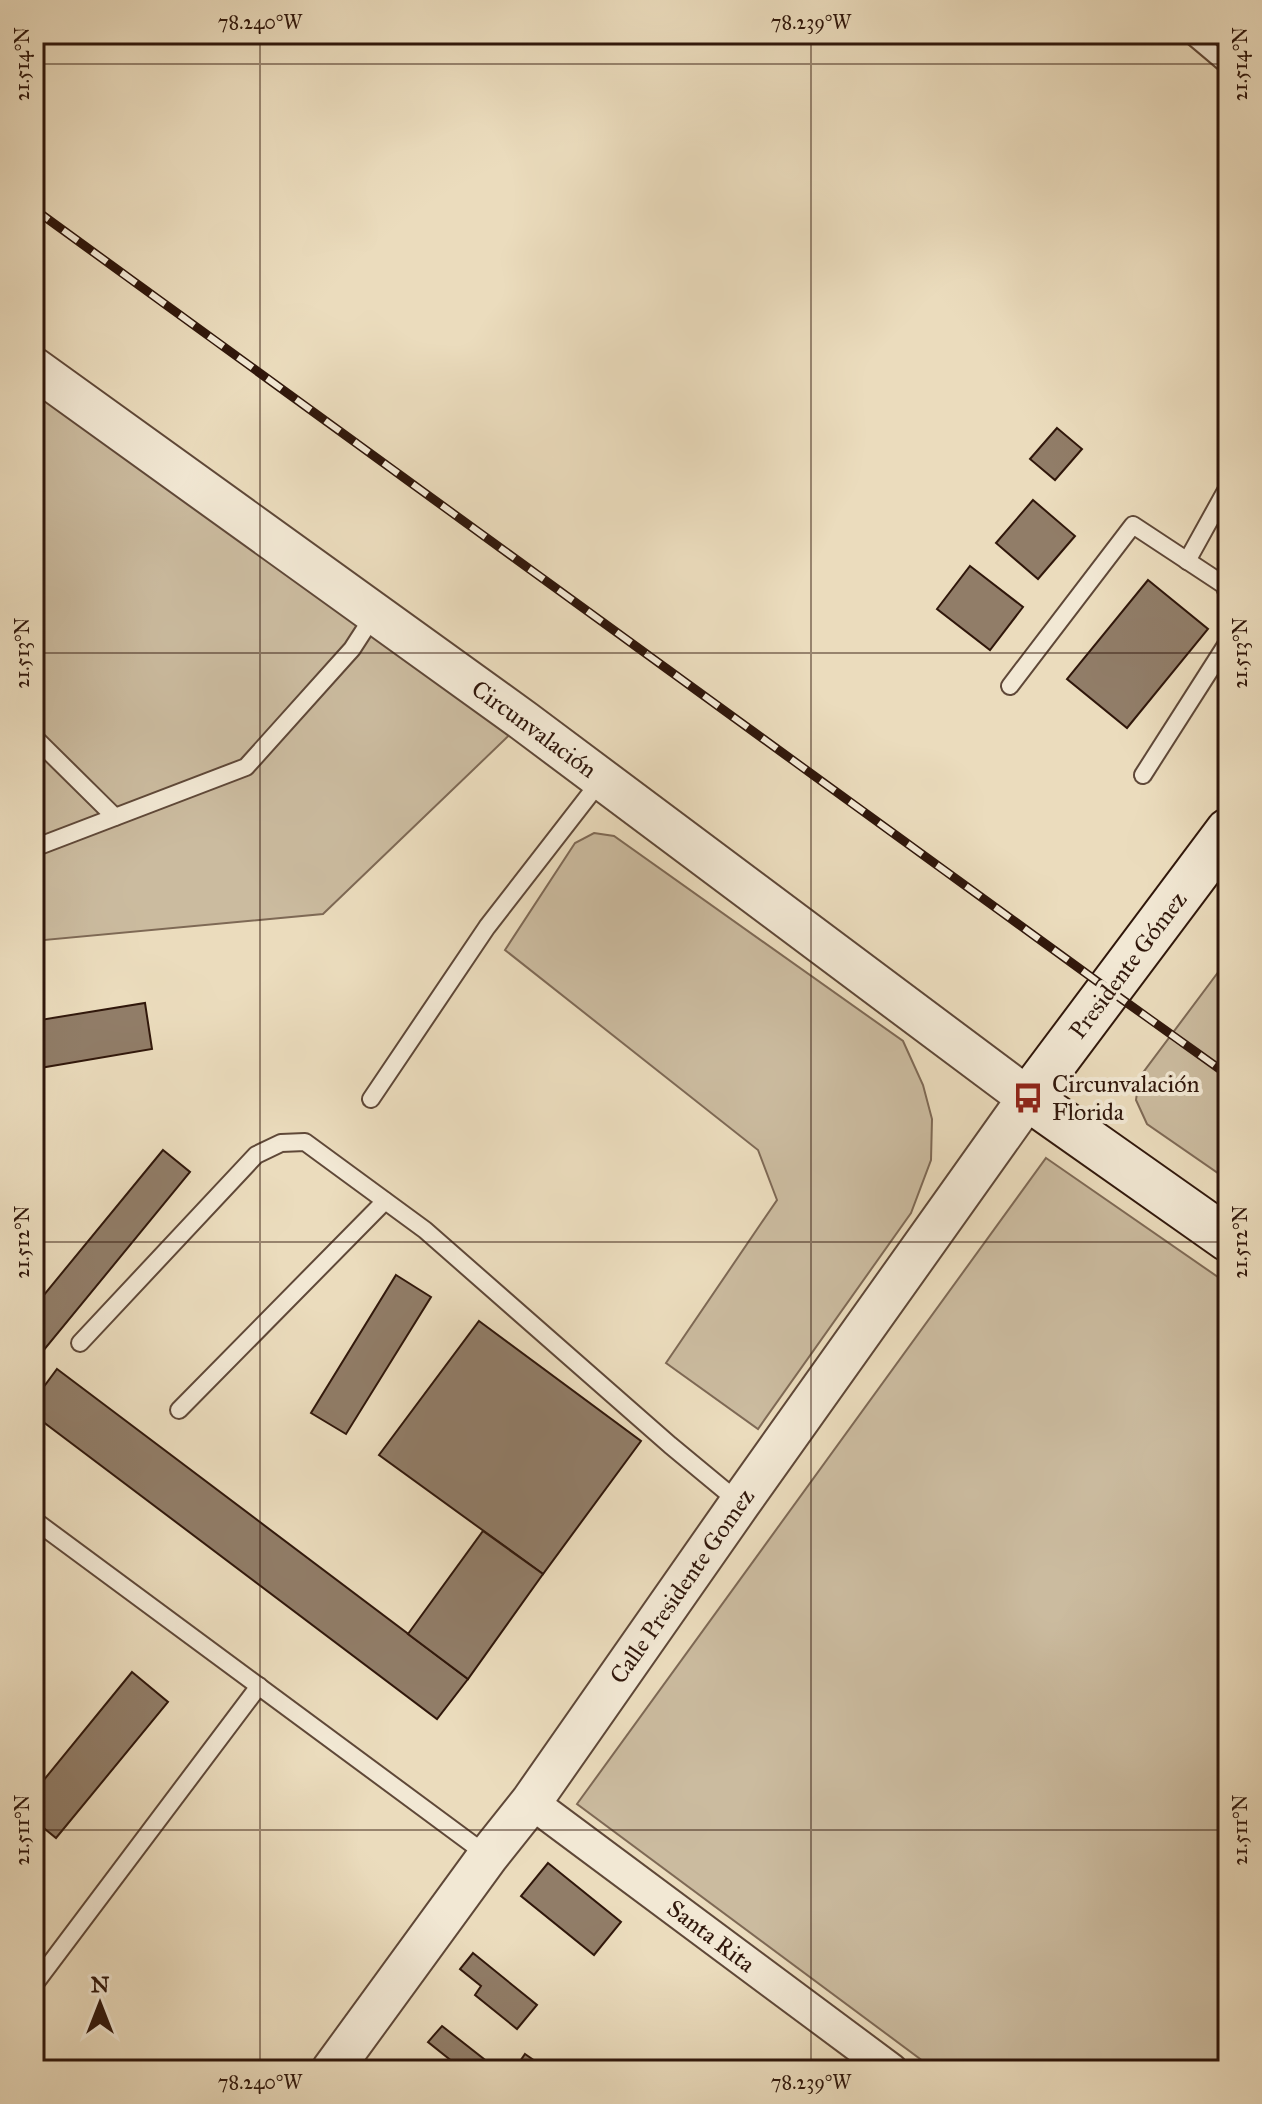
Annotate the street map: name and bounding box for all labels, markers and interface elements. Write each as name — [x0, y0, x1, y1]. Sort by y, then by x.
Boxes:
text: 78.240°W — [218, 10, 303, 34]
text: 78.239°W — [771, 10, 852, 34]
text: 21.514°N — [10, 27, 34, 101]
text: 21.514°N — [1228, 27, 1252, 101]
text: 21.513°N — [10, 617, 34, 689]
text: 21.513°N — [1228, 617, 1252, 689]
street label: Circunvalación — [466, 674, 602, 784]
street label: Presidente Gómez — [1063, 885, 1193, 1045]
place label: Circunvalación Florida — [1052, 1069, 1199, 1127]
bus stop icon: Circunvalación Florida — [1011, 1081, 1045, 1115]
text: 21.512°N — [10, 1206, 34, 1278]
text: 21.512°N — [1228, 1206, 1252, 1278]
street label: Calle Presidente Gomez — [603, 1482, 761, 1690]
text: 21.511°N — [10, 1794, 34, 1865]
text: 21.511°N — [1228, 1794, 1252, 1865]
street label: Santa Rita — [661, 1893, 762, 1979]
north arrow — [60, 1964, 140, 2044]
text: N — [91, 1971, 110, 1998]
text: 78.240°W — [218, 2070, 303, 2094]
text: 78.239°W — [771, 2070, 852, 2094]

